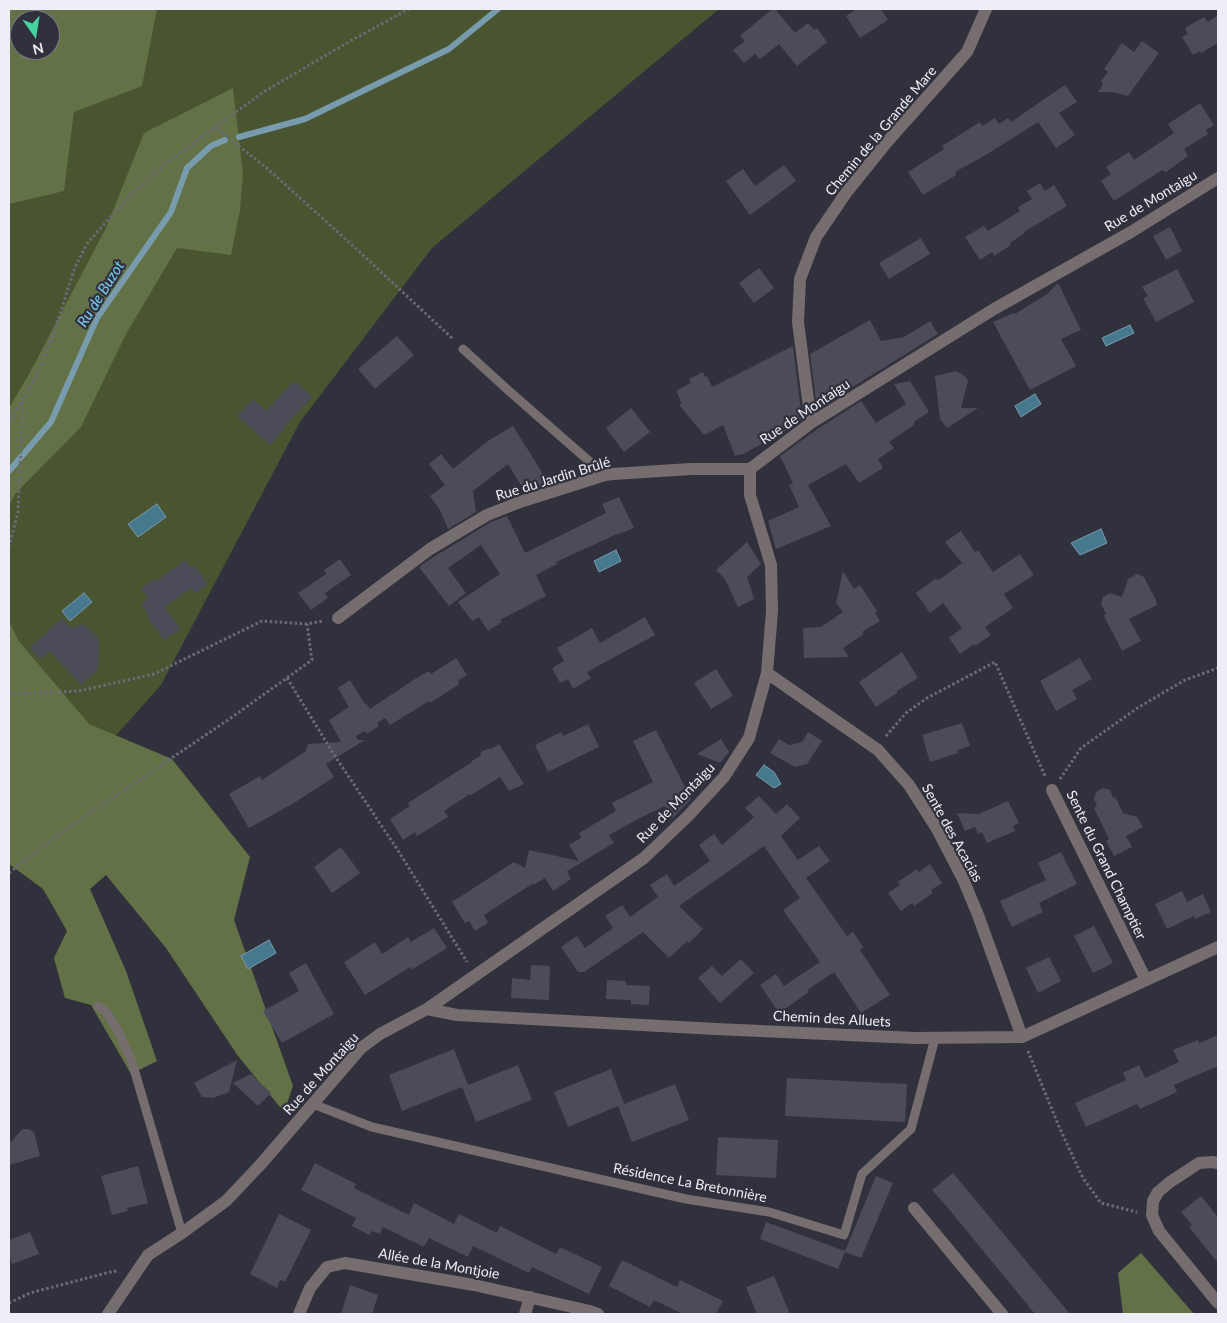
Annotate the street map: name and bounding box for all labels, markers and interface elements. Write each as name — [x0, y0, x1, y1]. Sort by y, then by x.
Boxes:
north arrow — [10, 10, 60, 60]
text: N — [31, 40, 45, 59]
street label: Chemin de la Grande Mare — [822, 63, 940, 199]
street label: Rue de Montaigu — [1102, 167, 1200, 235]
water label: Ru de Buzot — [74, 258, 128, 330]
street label: Rue de Montaigu — [757, 376, 853, 448]
street label: Rue du Jardin Brûlé — [494, 454, 612, 504]
street label: Rue de Montaigu — [634, 759, 718, 847]
street label: Sente des Acacias — [918, 781, 986, 885]
street label: Sente du Grand Champtier — [1063, 788, 1149, 942]
street label: Chemin des Alluets — [773, 1008, 891, 1030]
street label: Rue de Montaigu — [280, 1029, 362, 1119]
street label: Résidence La Bretonnière — [612, 1160, 768, 1206]
street label: Allée de la Montjoie — [377, 1245, 501, 1283]

